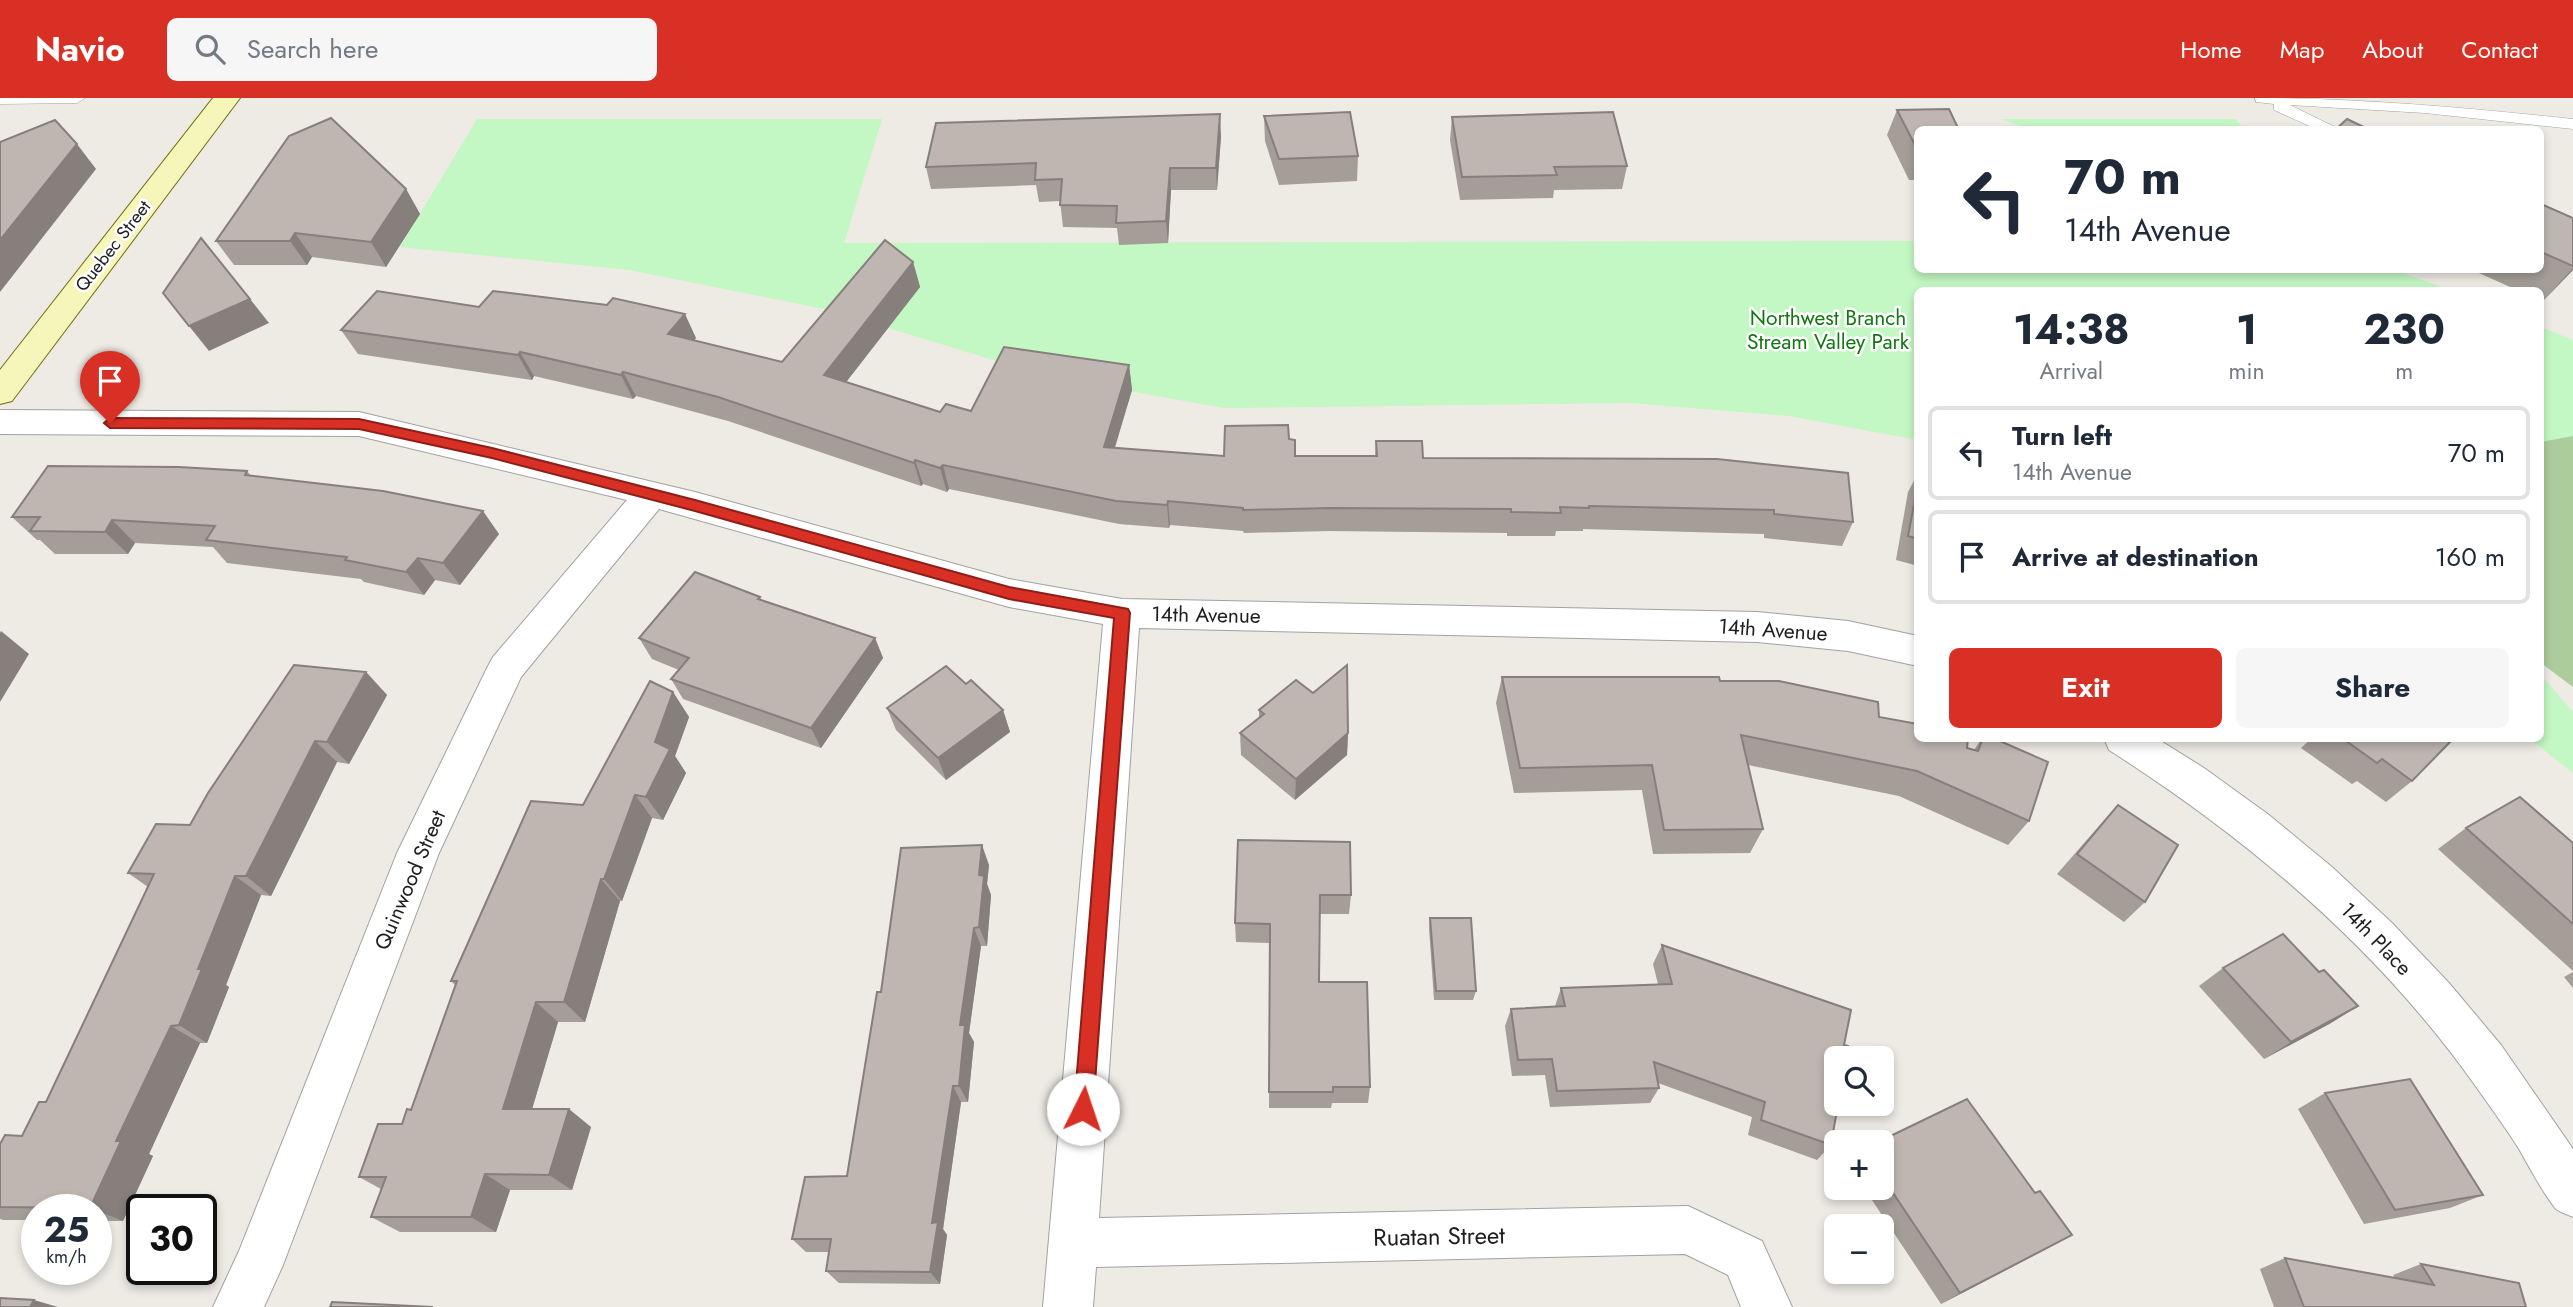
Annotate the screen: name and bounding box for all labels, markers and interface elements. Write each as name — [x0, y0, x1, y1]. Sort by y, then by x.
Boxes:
search box — [167, 18, 657, 81]
text: Navio — [35, 26, 125, 73]
icon: search — [191, 30, 229, 68]
text: Search here — [247, 30, 378, 68]
text: Home — [2180, 32, 2242, 67]
text: Map — [2280, 32, 2324, 67]
text: About — [2362, 32, 2423, 67]
text: Contact — [2461, 32, 2538, 67]
text: 70 m — [2064, 142, 2181, 212]
icon: left — [1949, 154, 2040, 245]
street label: Quebec Street — [69, 194, 157, 297]
text: 14th Avenue — [2064, 207, 2231, 253]
text: 14:38 — [2013, 299, 2130, 360]
text: 1 — [2236, 299, 2257, 360]
text: 230 — [2364, 299, 2445, 360]
park label: Northwest Branch Stream Valley Park — [1747, 303, 1910, 357]
pin — [80, 351, 140, 423]
text: Arrival — [2040, 354, 2103, 388]
text: min — [2229, 354, 2265, 388]
text: m — [2395, 354, 2413, 388]
icon: arrive — [91, 362, 129, 400]
text: Turn left — [2012, 417, 2112, 455]
icon: left — [1953, 434, 1991, 472]
text: 70 m — [2448, 434, 2505, 472]
text: 14th Avenue — [2012, 455, 2132, 489]
icon: arrive — [1953, 538, 1991, 576]
text: Arrive at destination — [2012, 538, 2259, 576]
text: 160 m — [2435, 538, 2505, 576]
street label: 14th Avenue — [1151, 599, 1261, 631]
street label: 14th Avenue — [1717, 611, 1829, 649]
button: Exit — [1949, 648, 2222, 728]
button: Share — [2236, 648, 2509, 728]
street label: Quinwood Street — [367, 805, 453, 955]
street label: 14th Place — [2333, 896, 2419, 982]
map controls — [1824, 1046, 1894, 1284]
button: search — [1824, 1046, 1894, 1116]
position arrow — [1046, 1072, 1120, 1146]
button: + — [1824, 1130, 1894, 1200]
speed limit sign: 30 — [126, 1194, 217, 1285]
text: 25 — [44, 1205, 89, 1255]
button: − — [1824, 1214, 1894, 1284]
street label: Ruatan Street — [1373, 1217, 1506, 1255]
text: km/h — [46, 1244, 87, 1270]

